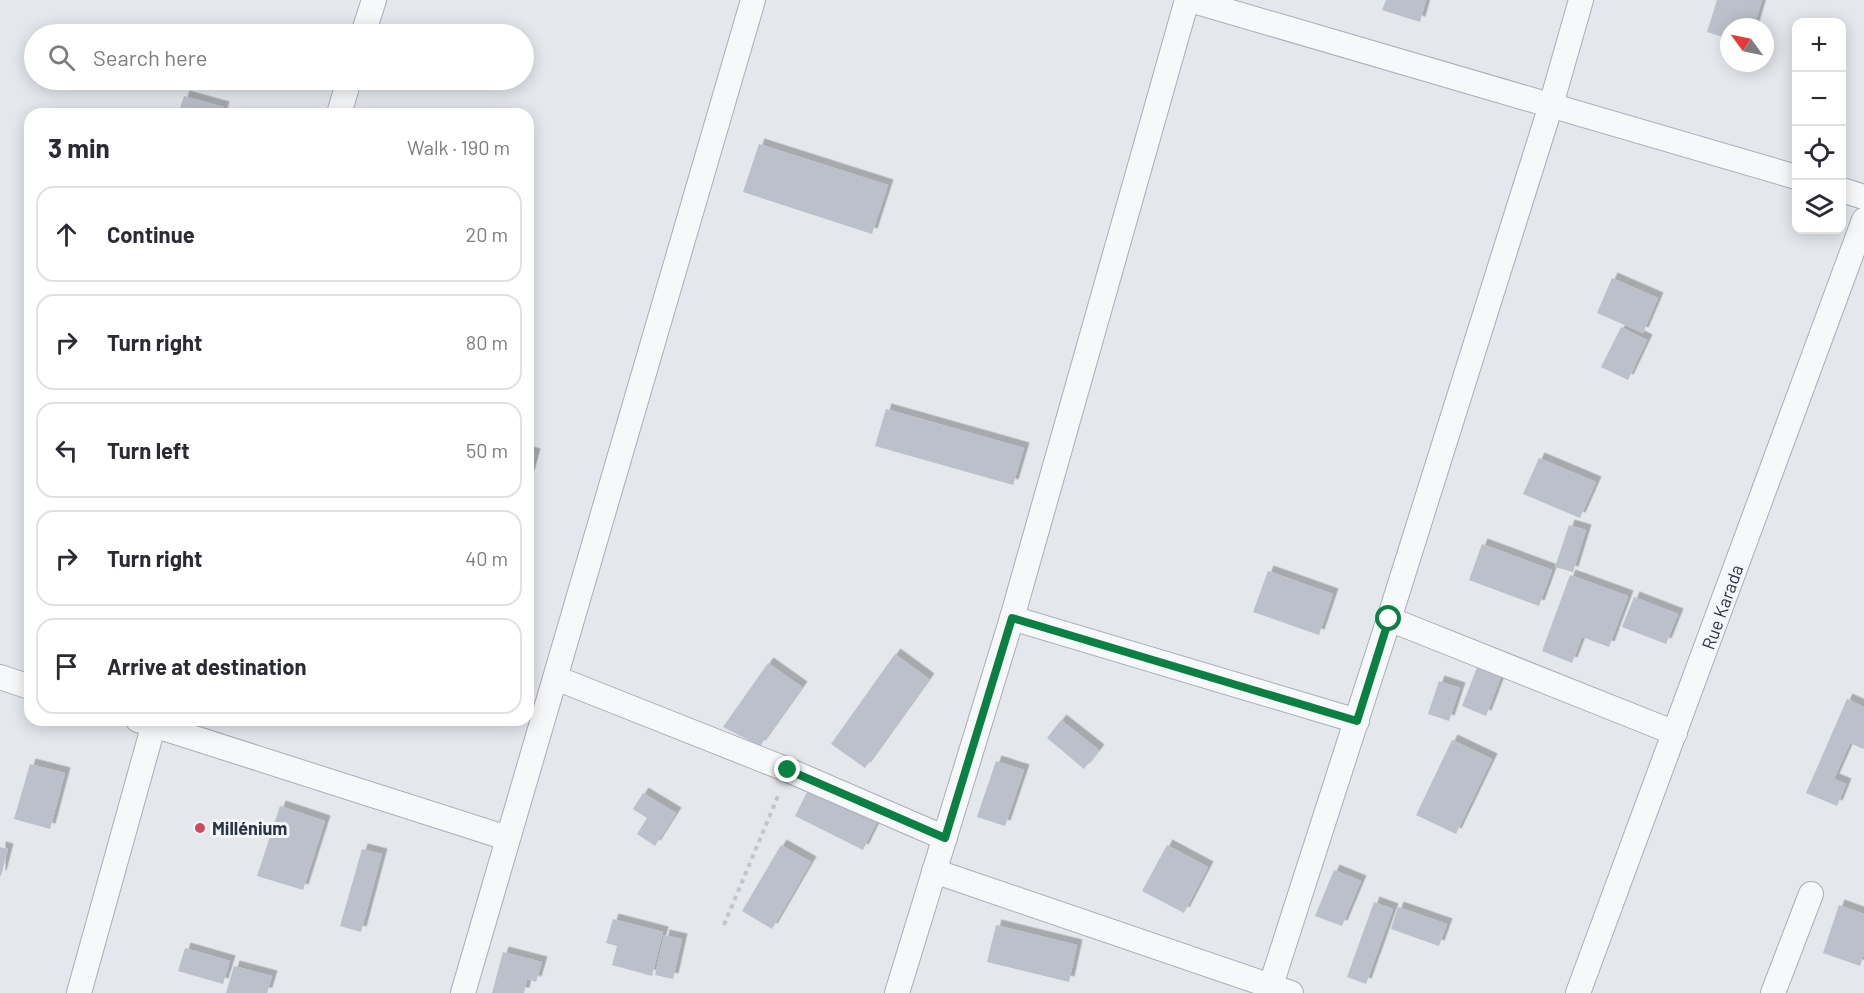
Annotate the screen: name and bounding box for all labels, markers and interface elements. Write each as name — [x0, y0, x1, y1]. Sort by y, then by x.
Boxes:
north arrow — [1720, 18, 1774, 72]
map controls — [1792, 18, 1846, 234]
button: + — [1792, 18, 1846, 72]
search box — [24, 24, 534, 90]
icon: search — [45, 41, 78, 74]
text: Search here — [93, 44, 207, 70]
button: − — [1792, 72, 1846, 126]
button: locate — [1792, 126, 1846, 180]
text: 3 min — [48, 132, 110, 163]
text: Walk · 190 m — [407, 135, 510, 159]
button: layers — [1792, 180, 1846, 234]
icon: ahead — [50, 218, 83, 251]
text: Continue — [107, 221, 195, 247]
text: 20 m — [465, 222, 508, 246]
icon: right — [50, 326, 83, 359]
text: Turn right — [107, 329, 202, 355]
text: 80 m — [466, 330, 508, 354]
icon: left — [50, 434, 83, 467]
text: Turn left — [107, 437, 190, 463]
text: 50 m — [466, 438, 508, 462]
icon: right — [50, 542, 83, 575]
text: Turn right — [107, 545, 202, 571]
text: 40 m — [465, 546, 508, 570]
street label: Rue Karada — [1696, 562, 1748, 652]
route start — [1375, 605, 1401, 631]
icon: arrive — [50, 650, 83, 683]
text: Arrive at destination — [107, 653, 306, 679]
route end — [774, 756, 800, 782]
place label: Millénium — [212, 817, 287, 839]
marker: Millénium — [193, 821, 207, 835]

